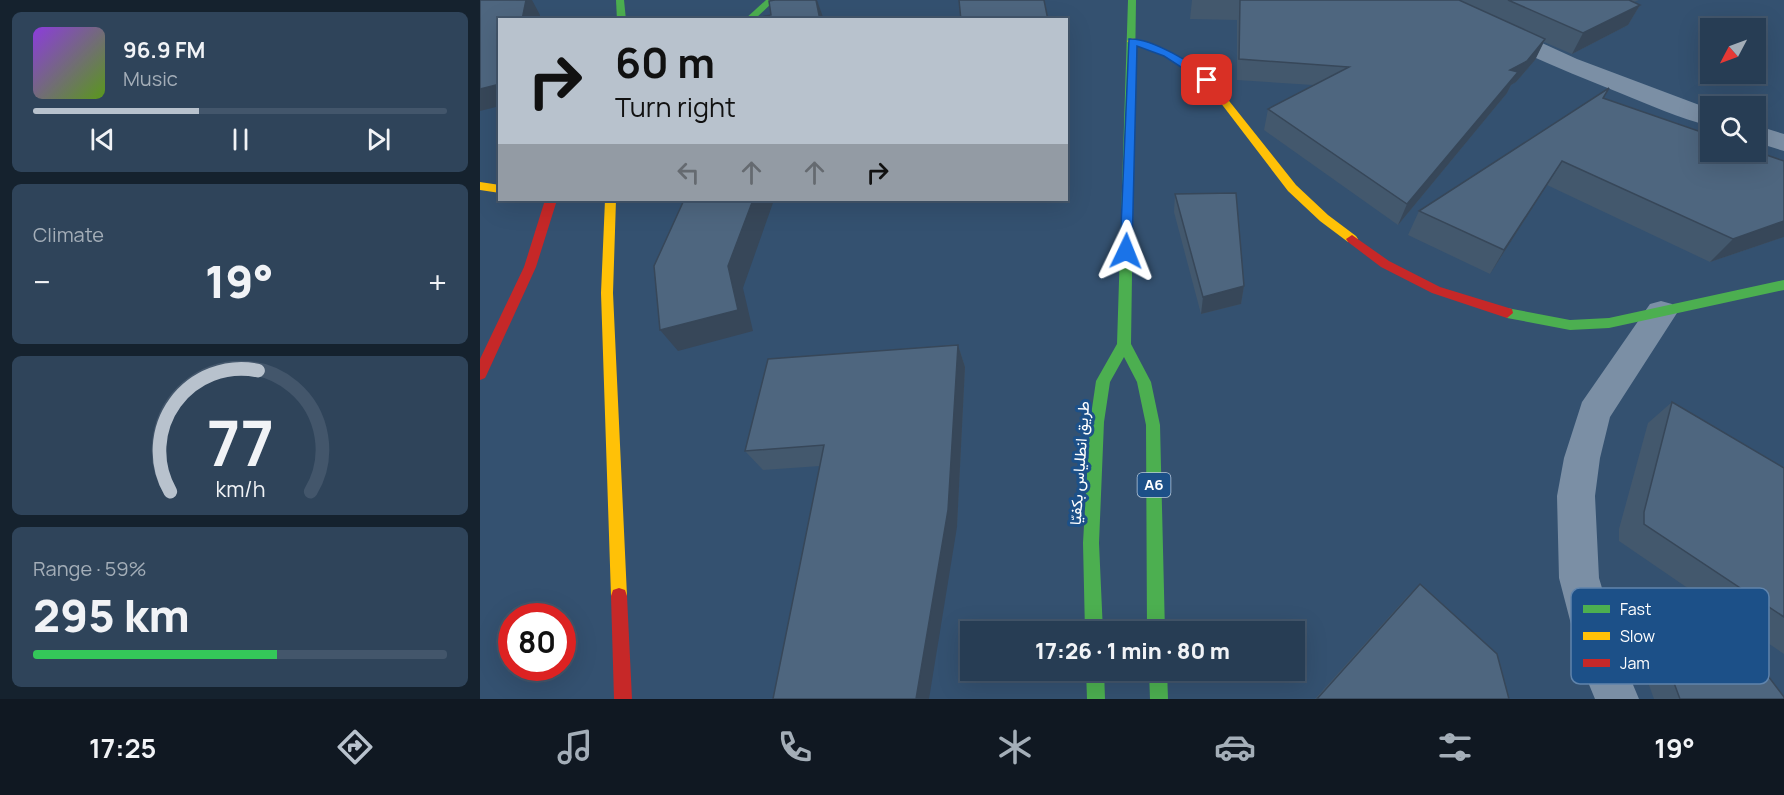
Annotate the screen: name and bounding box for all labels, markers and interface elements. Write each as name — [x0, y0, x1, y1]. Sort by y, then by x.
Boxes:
north arrow — [1700, 18, 1766, 84]
map controls — [1700, 18, 1766, 162]
text: 60 m — [615, 33, 715, 91]
text: 96.9 FM — [123, 35, 205, 65]
icon: right — [516, 42, 594, 120]
pin — [1181, 54, 1232, 105]
icon: arrive — [1190, 63, 1223, 96]
text: Music — [123, 65, 178, 92]
text: Turn right — [615, 88, 736, 125]
button: search — [1700, 96, 1766, 162]
icon: previous — [86, 123, 119, 156]
icon: pause — [224, 123, 257, 156]
icon: next — [362, 123, 395, 156]
icon: left — [672, 156, 705, 189]
icon: ahead — [735, 156, 768, 189]
icon: ahead — [798, 156, 831, 189]
icon: right — [861, 156, 894, 189]
position arrow — [1094, 219, 1158, 283]
text: Climate — [33, 221, 104, 248]
text: 19° — [205, 250, 274, 312]
text: − — [33, 259, 51, 304]
text: + — [428, 259, 447, 304]
text: 77 — [206, 400, 273, 486]
street label: طريق انطلياس بكفيّا — [1064, 400, 1094, 526]
road number: A6 — [1138, 473, 1170, 497]
text: km/h — [215, 475, 265, 504]
text: Range · 59% — [33, 555, 147, 582]
text: 295 km — [33, 584, 190, 646]
legend — [1571, 588, 1769, 684]
text: Fast — [1620, 598, 1651, 620]
speed limit sign: 80 — [498, 603, 576, 681]
text: Slow — [1620, 625, 1655, 647]
text: 17:26 · 1 min · 80 m — [1035, 636, 1230, 666]
text: Jam — [1620, 652, 1650, 674]
icon: directions — [334, 726, 376, 768]
icon: music — [554, 726, 596, 768]
icon: phone — [774, 726, 816, 768]
icon: climate — [994, 726, 1036, 768]
icon: car — [1214, 726, 1256, 768]
icon: filters — [1434, 726, 1476, 768]
text: 17:25 — [89, 729, 156, 766]
text: 19° — [1654, 729, 1695, 766]

